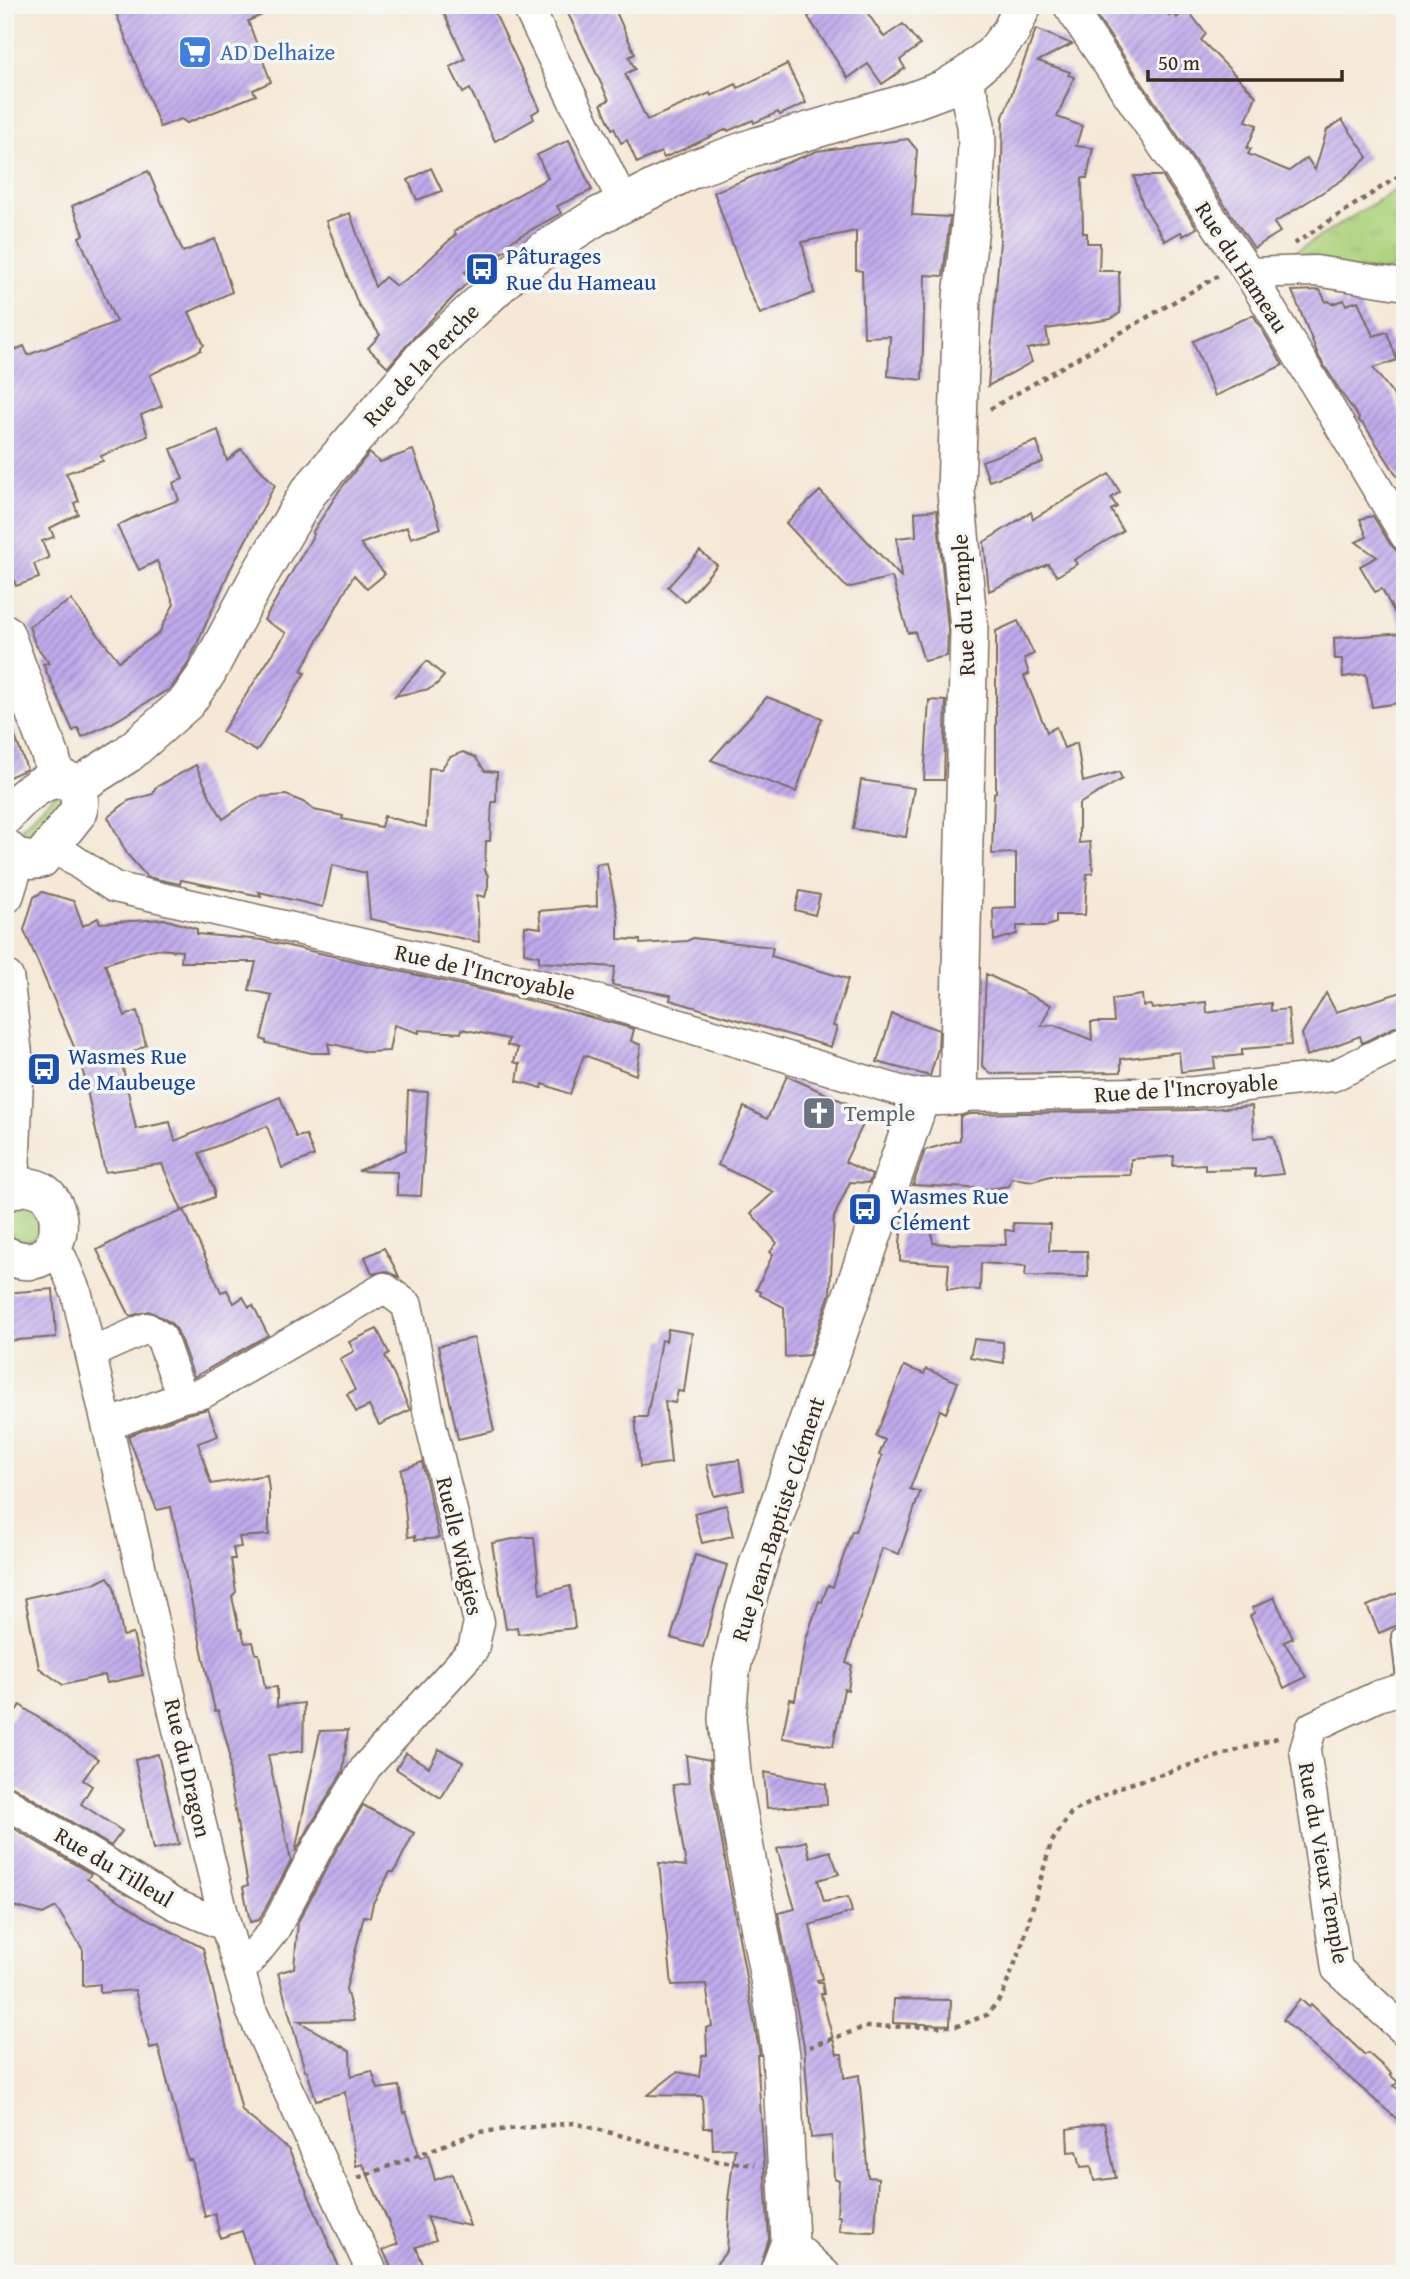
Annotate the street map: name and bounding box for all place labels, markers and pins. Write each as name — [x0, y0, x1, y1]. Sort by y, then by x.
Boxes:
supermarket icon: AD Delhaize — [176, 33, 214, 71]
place label: AD Delhaize — [220, 35, 335, 68]
place label: Pâturages Rue du Hameau — [506, 239, 657, 298]
bus stop icon: Pâturages Rue du Hameau — [463, 250, 501, 288]
place label: Wasmes Rue de Maubeuge — [68, 1039, 196, 1098]
bus stop icon: Wasmes Rue de Maubeuge — [25, 1050, 63, 1088]
church icon: Temple — [800, 1094, 838, 1132]
place label: Temple — [844, 1096, 915, 1129]
place label: Wasmes Rue Clément — [890, 1179, 1009, 1238]
bus stop icon: Wasmes Rue Clément — [846, 1190, 884, 1228]

